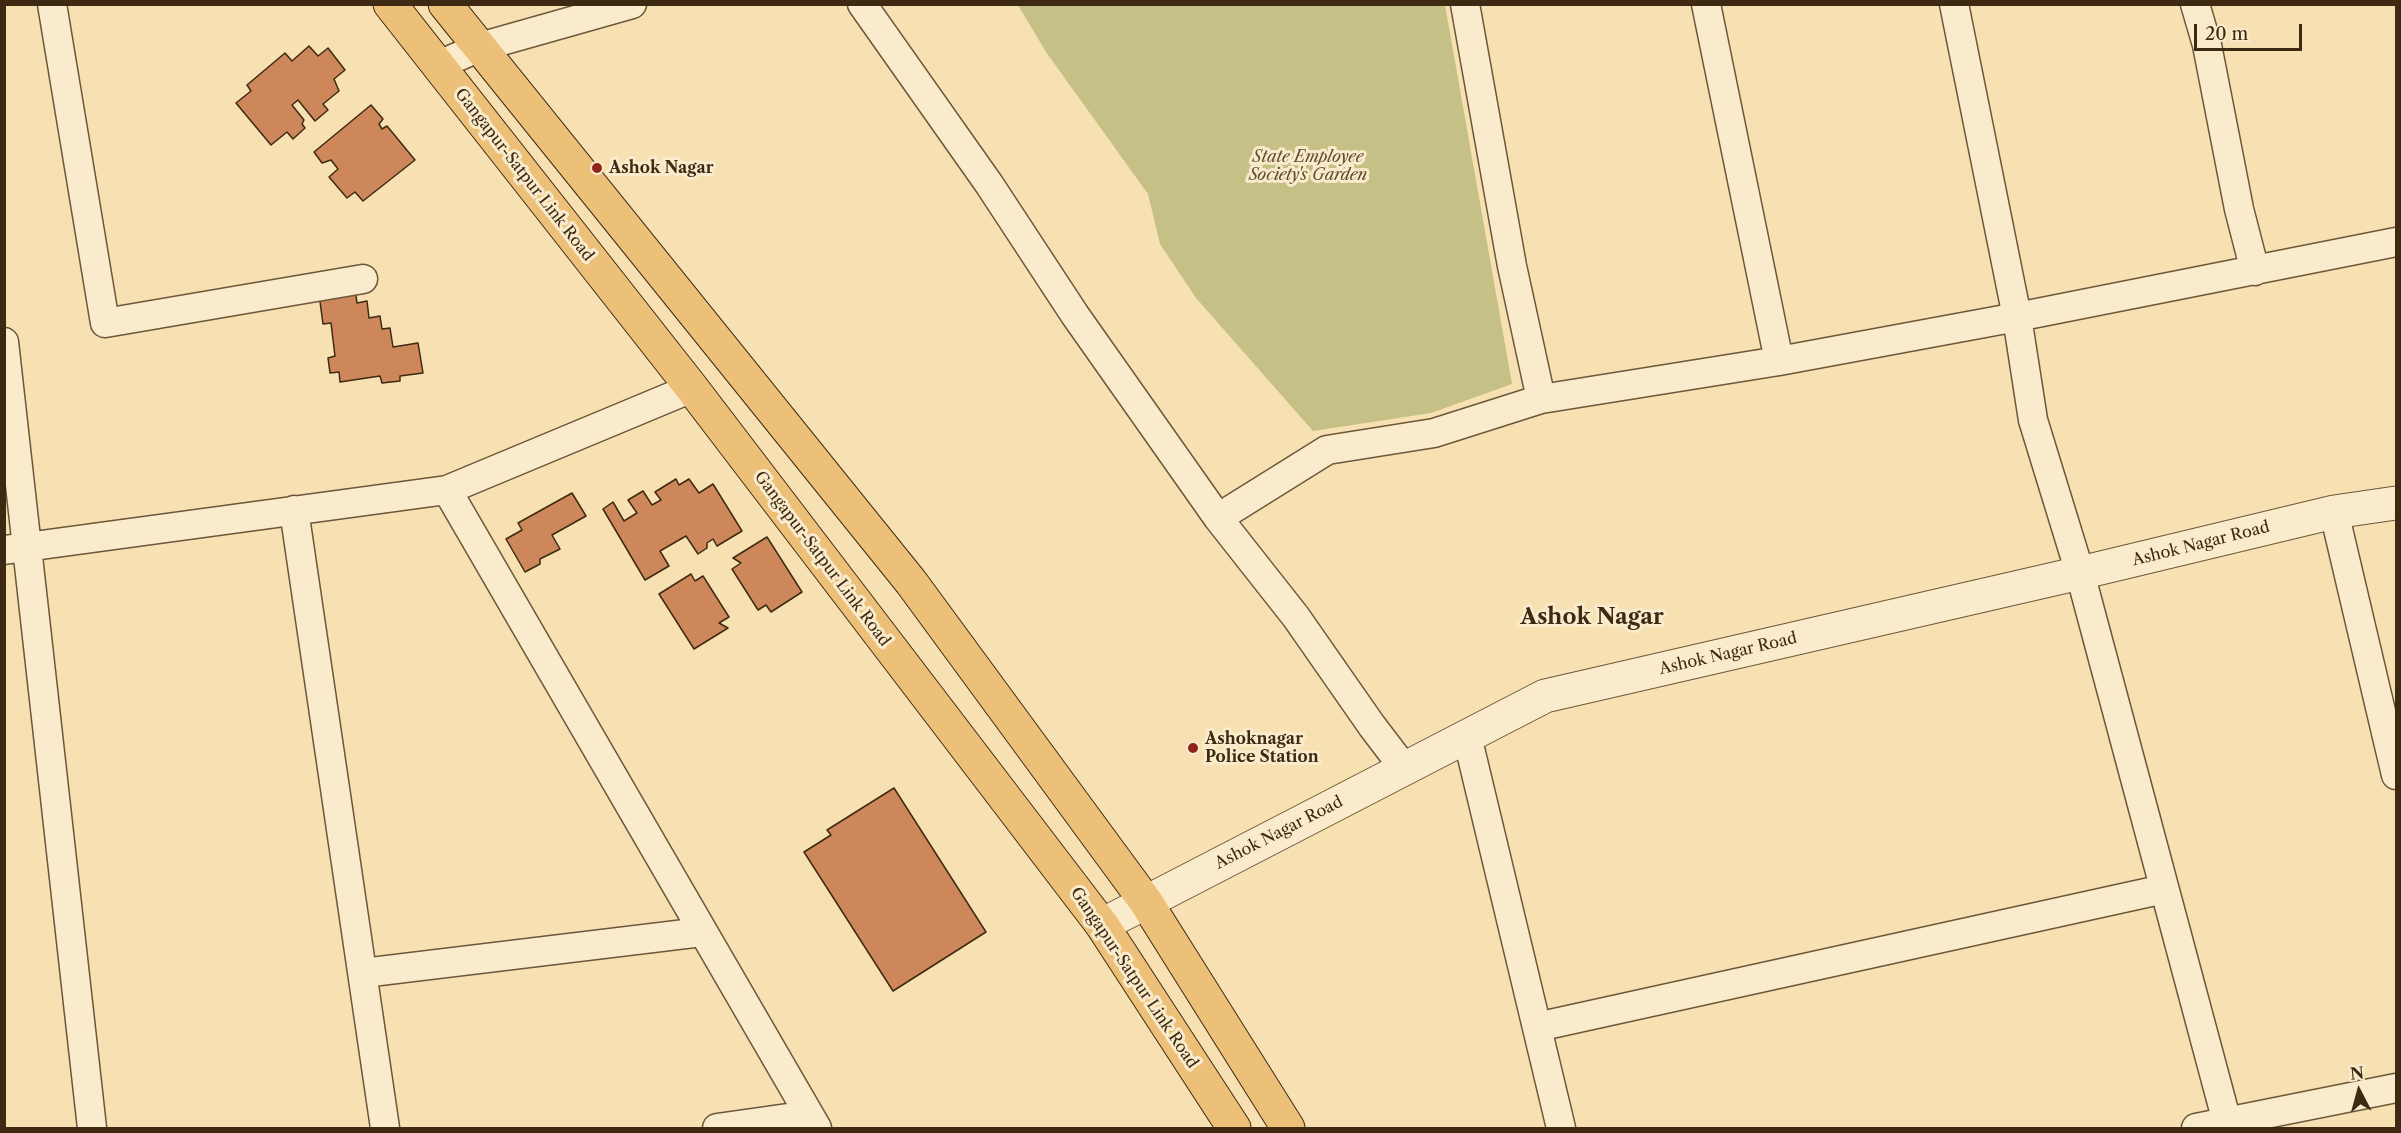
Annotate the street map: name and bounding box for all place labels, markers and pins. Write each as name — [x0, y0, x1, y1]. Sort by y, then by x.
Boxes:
place label: Ashok Nagar — [609, 158, 713, 178]
marker: Ashok Nagar — [590, 161, 604, 175]
place label: Ashoknagar Police Station — [1205, 729, 1319, 767]
marker: Ashoknagar Police Station — [1186, 741, 1200, 755]

